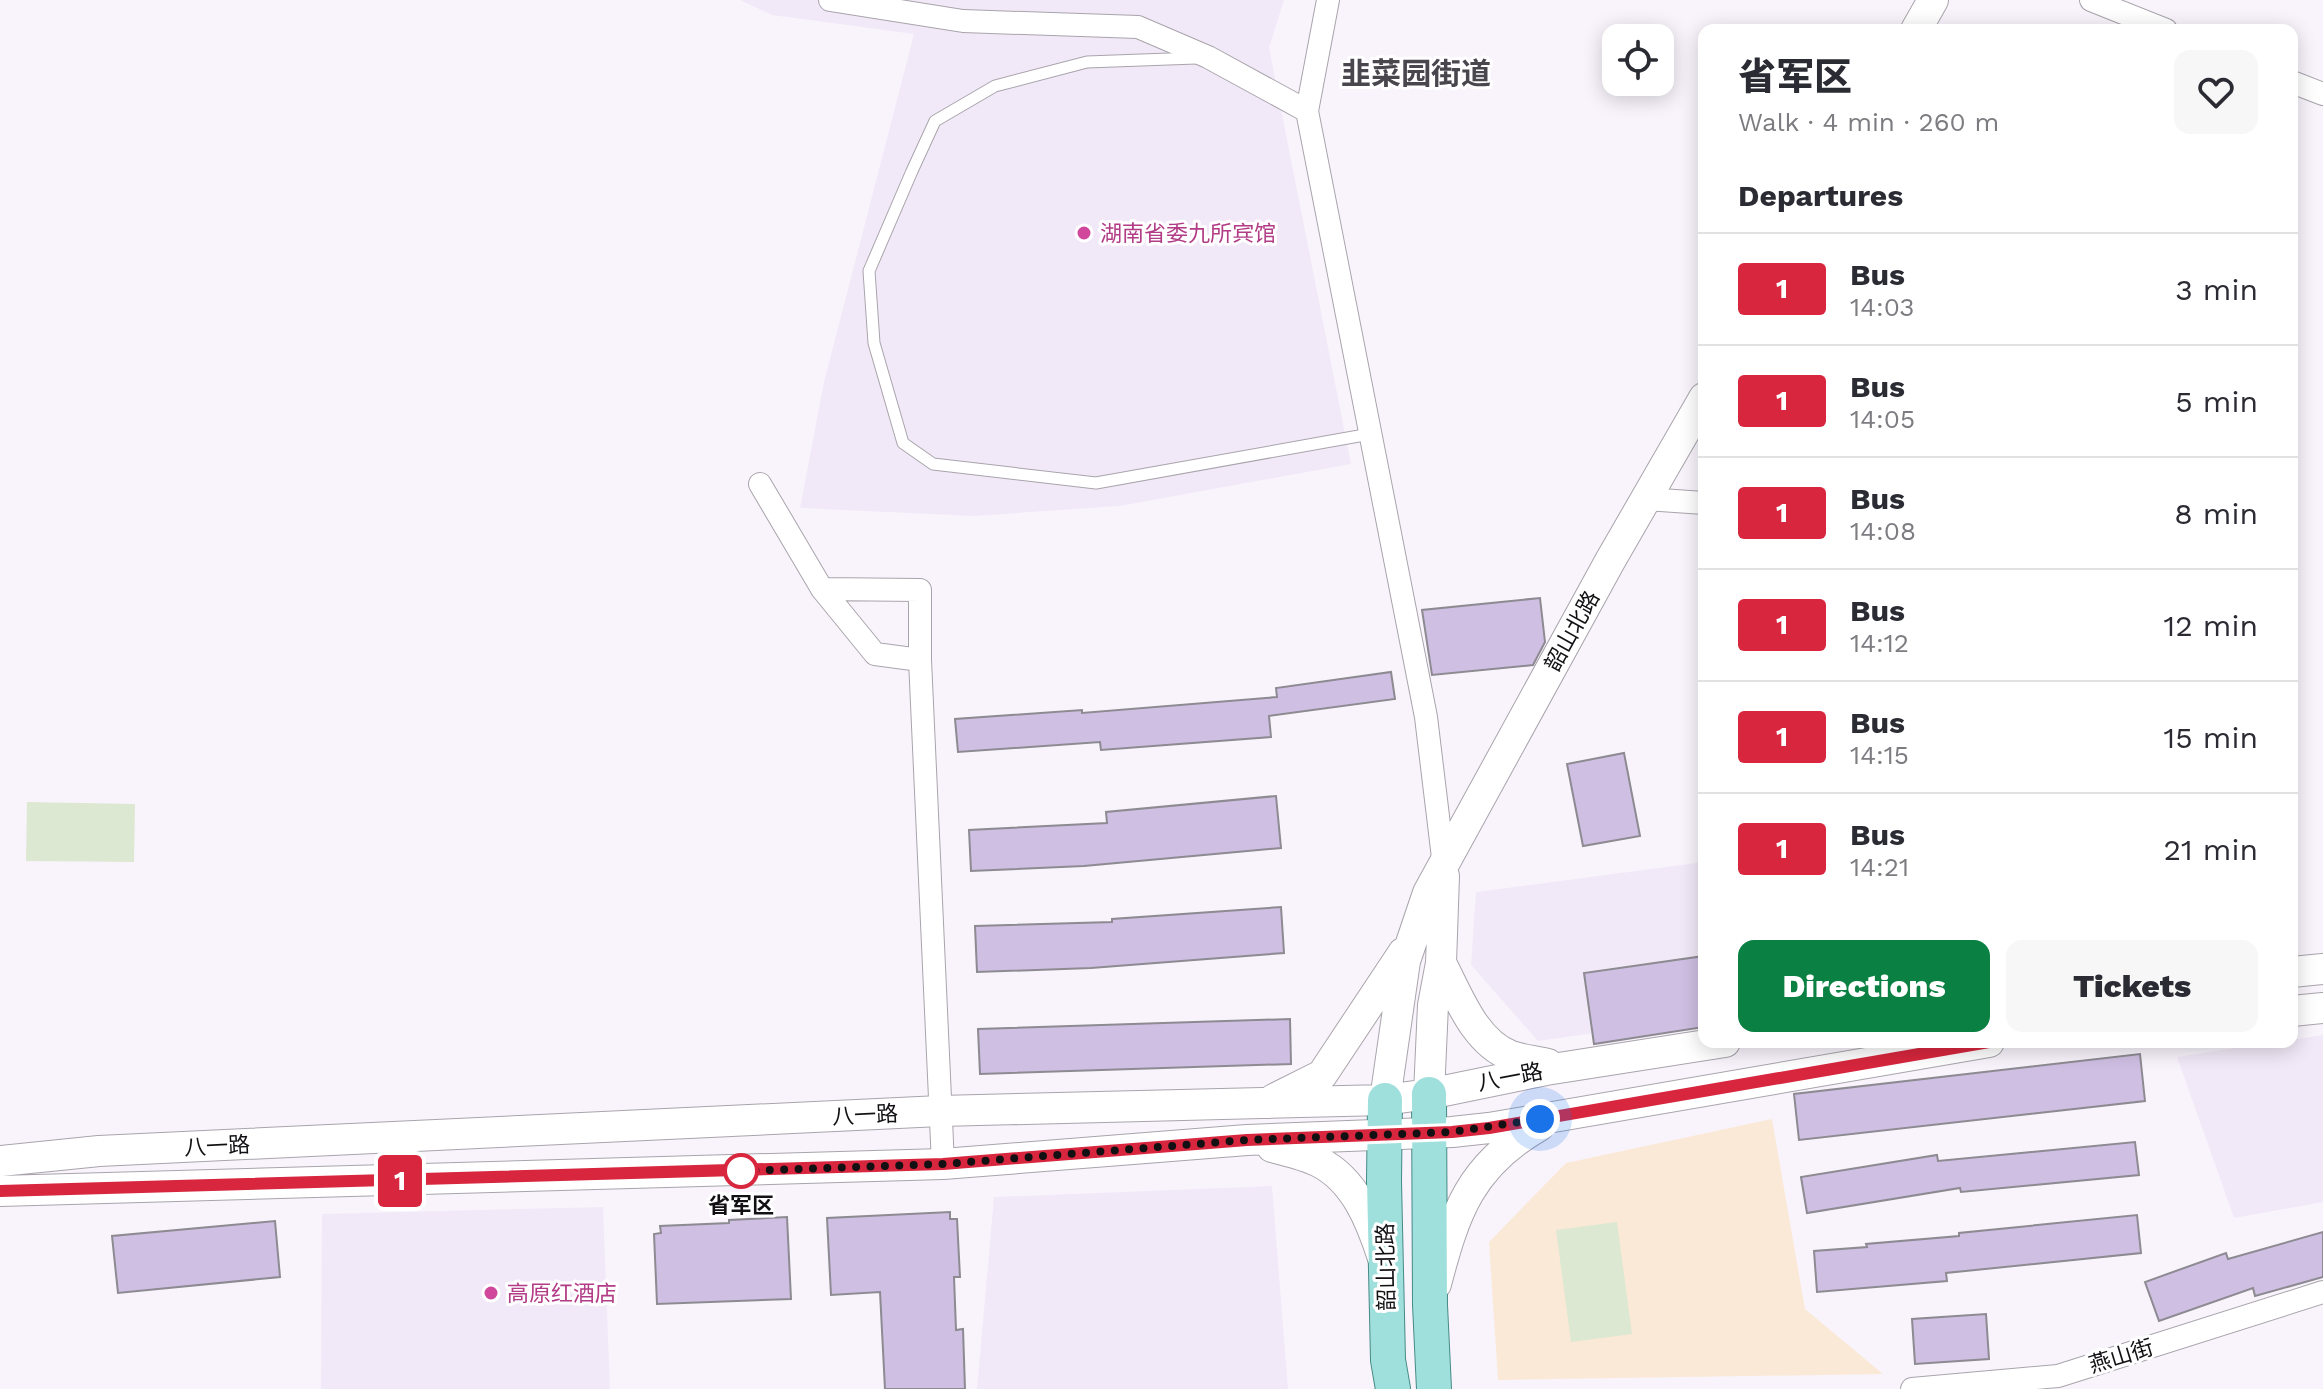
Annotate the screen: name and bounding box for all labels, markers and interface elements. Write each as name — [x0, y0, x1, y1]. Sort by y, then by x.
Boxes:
map controls — [1602, 24, 1674, 96]
button: locate — [1602, 24, 1674, 96]
button: heart — [2174, 50, 2258, 134]
text: 省军区 — [1738, 55, 1852, 99]
district label: 韭菜园街道 — [1341, 56, 1491, 91]
text: Walk · 4 min · 260 m — [1738, 107, 1999, 137]
text: Departures — [1738, 178, 1903, 213]
place label: 湖南省委九所宾馆 — [1100, 221, 1276, 246]
marker: 湖南省委九所宾馆 — [1075, 224, 1093, 242]
text: Bus — [1850, 257, 1905, 292]
text: 1 — [1776, 272, 1788, 305]
text: 3 min — [2175, 272, 2258, 307]
text: 14:03 — [1850, 292, 1915, 322]
text: Bus — [1850, 369, 1905, 404]
text: 1 — [1776, 384, 1788, 417]
text: 5 min — [2175, 384, 2258, 419]
text: 14:05 — [1850, 404, 1915, 434]
text: Bus — [1850, 481, 1905, 516]
text: 1 — [1776, 496, 1788, 529]
text: 8 min — [2174, 496, 2258, 531]
text: 14:08 — [1850, 516, 1916, 546]
street label: 韶山北路 — [1540, 586, 1604, 676]
text: Bus — [1850, 593, 1905, 628]
text: 1 — [1776, 608, 1788, 641]
text: 12 min — [2163, 608, 2258, 643]
text: 14:12 — [1850, 628, 1909, 658]
text: Bus — [1850, 705, 1905, 740]
text: 1 — [1776, 720, 1788, 753]
text: 15 min — [2163, 720, 2258, 755]
text: 14:15 — [1850, 740, 1909, 770]
text: Bus — [1850, 817, 1905, 852]
text: 1 — [1776, 832, 1788, 865]
text: 21 min — [2163, 832, 2258, 867]
text: 14:21 — [1850, 852, 1909, 882]
button: Directions — [1738, 940, 1990, 1032]
button: Tickets — [2006, 940, 2258, 1032]
street label: 八一路 — [1475, 1058, 1545, 1096]
your location — [1520, 1099, 1560, 1139]
street label: 八一路 — [831, 1101, 899, 1129]
street label: 八一路 — [183, 1132, 251, 1160]
marker: 省军区 — [724, 1154, 758, 1188]
line badge: 1 — [374, 1155, 426, 1207]
text: 1 — [394, 1164, 406, 1197]
place label: 省军区 — [708, 1193, 774, 1218]
street label: 韶山北路 — [1373, 1223, 1399, 1311]
place label: 高原红酒店 — [507, 1281, 617, 1306]
marker: 高原红酒店 — [482, 1284, 500, 1302]
street label: 燕山街 — [2086, 1334, 2156, 1378]

